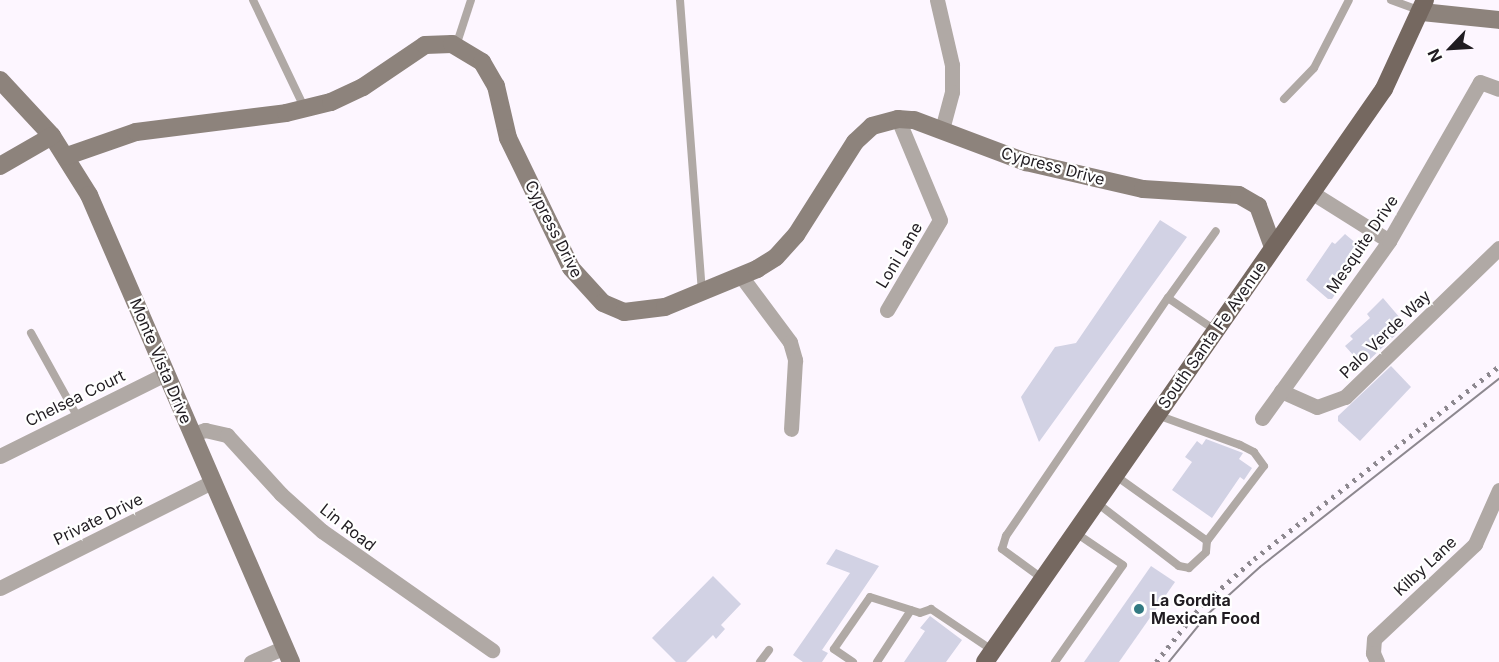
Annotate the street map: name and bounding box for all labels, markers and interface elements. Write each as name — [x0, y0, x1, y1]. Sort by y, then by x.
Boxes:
north arrow — [1421, 18, 1481, 78]
text: N — [1423, 46, 1446, 65]
street label: Cypress Drive — [999, 143, 1107, 189]
street label: Cypress Drive — [521, 177, 587, 281]
street label: Mesquite Drive — [1322, 191, 1402, 297]
street label: Loni Lane — [872, 219, 926, 291]
street label: South Santa Fe Avenue — [1154, 258, 1270, 412]
street label: Palo Verde Way — [1336, 286, 1434, 382]
street label: Monte Vista Drive — [126, 295, 196, 427]
street label: Chelsea Court — [22, 366, 128, 430]
street label: Private Drive — [50, 489, 146, 549]
street label: Lin Road — [316, 499, 380, 555]
street label: Kilby Lane — [1390, 532, 1460, 600]
place label: La Gordita Mexican Food — [1151, 590, 1260, 628]
marker: La Gordita Mexican Food — [1132, 602, 1146, 616]

